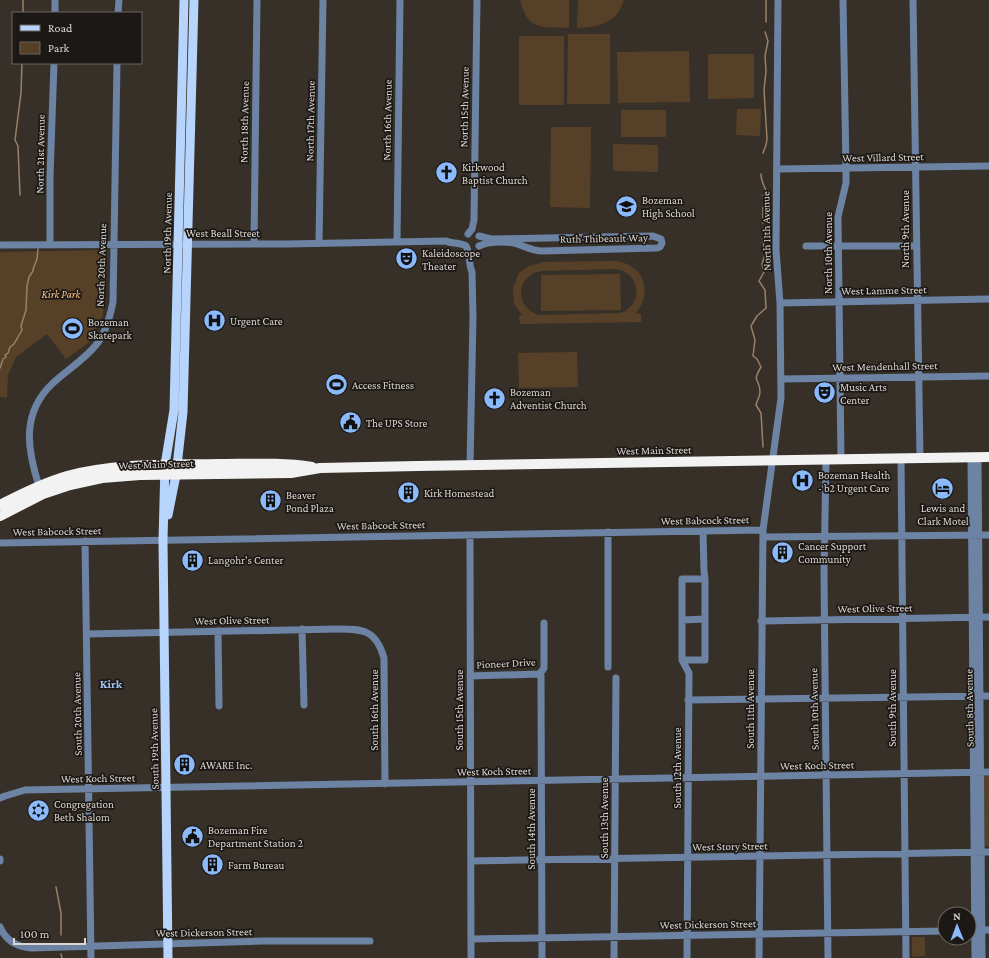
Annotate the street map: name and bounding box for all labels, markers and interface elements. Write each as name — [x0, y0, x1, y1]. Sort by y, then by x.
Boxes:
legend — [12, 12, 142, 64]
text: Road — [48, 21, 73, 35]
text: Park — [48, 41, 70, 55]
street label: North 15th Avenue — [457, 66, 471, 148]
street label: North 16th Avenue — [380, 79, 394, 161]
street label: North 17th Avenue — [303, 80, 317, 162]
street label: North 18th Avenue — [237, 81, 251, 163]
street label: North 21st Avenue — [33, 114, 47, 194]
street label: West Villard Street — [842, 150, 924, 164]
church icon: Kirkwood Baptist Church — [433, 160, 459, 186]
place label: Kirkwood Baptist Church — [462, 161, 528, 187]
street label: North 9th Avenue — [899, 190, 911, 268]
street label: North 11th Avenue — [759, 191, 773, 271]
street label: North 19th Avenue — [160, 192, 174, 274]
school or university icon: Bozeman High School — [613, 193, 639, 219]
place label: Bozeman High School — [642, 194, 695, 220]
street label: North 10th Avenue — [822, 212, 834, 294]
street label: North 20th Avenue — [94, 223, 108, 307]
street label: West Beall Street — [186, 227, 260, 239]
street label: Ruth Thibeault Way — [560, 231, 649, 246]
theatre icon: Kaleidoscope Theater — [394, 246, 420, 272]
place label: Kaleidoscope Theater — [422, 247, 480, 272]
street label: West Lamme Street — [841, 283, 927, 297]
park label: Kirk Park — [42, 288, 82, 300]
hospital icon: Urgent Care — [201, 308, 227, 334]
sports icon: Bozeman Skatepark — [60, 315, 86, 341]
place label: Urgent Care — [230, 315, 283, 328]
place label: Bozeman Skatepark — [88, 316, 133, 342]
street label: West Mendenhall Street — [832, 359, 938, 373]
sports icon: Access Fitness — [324, 372, 350, 398]
place label: Access Fitness — [352, 379, 414, 391]
theatre icon: Music Arts Center — [811, 380, 837, 406]
place label: Music Arts Center — [840, 381, 887, 406]
church icon: Bozeman Adventist Church — [481, 385, 507, 411]
place label: Bozeman Adventist Church — [510, 386, 587, 411]
public building icon: The UPS Store — [337, 410, 363, 436]
place label: The UPS Store — [366, 417, 427, 429]
street label: West Main Street — [616, 443, 692, 457]
street label: West Main Street — [118, 457, 194, 471]
hospital icon: Bozeman Health - b2 Urgent Care — [789, 468, 815, 494]
place label: Bozeman Health - b2 Urgent Care — [818, 469, 891, 495]
hotel icon: Lewis and Clark Motel — [930, 475, 956, 501]
building icon: Kirk Homestead — [395, 480, 421, 506]
place label: Kirk Homestead — [424, 487, 495, 499]
building icon: Beaver Pond Plaza — [258, 488, 284, 514]
place label: Beaver Pond Plaza — [286, 489, 334, 514]
place label: Lewis and Clark Motel — [917, 502, 969, 527]
street label: West Babcock Street — [660, 513, 750, 527]
street label: West Babcock Street — [336, 518, 426, 532]
street label: West Babcock Street — [12, 524, 102, 538]
building icon: Cancer Support Community — [769, 539, 795, 565]
place label: Cancer Support Community — [798, 540, 867, 566]
building icon: Langohr's Center — [179, 547, 205, 573]
place label: Langohr's Center — [208, 554, 284, 567]
street label: West Olive Street — [837, 601, 913, 615]
street label: West Olive Street — [194, 613, 270, 627]
street label: Pioneer Drive — [476, 655, 536, 671]
street label: South 10th Avenue — [807, 668, 821, 750]
street label: South 16th Avenue — [368, 669, 380, 751]
street label: South 15th Avenue — [453, 669, 465, 750]
street label: South 11th Avenue — [744, 669, 756, 749]
street label: South 9th Avenue — [886, 669, 898, 747]
street label: South 8th Avenue — [962, 669, 976, 747]
street label: South 20th Avenue — [70, 672, 84, 756]
district label: Kirk — [100, 677, 123, 691]
street label: South 19th Avenue — [147, 708, 161, 790]
street label: South 12th Avenue — [671, 727, 683, 808]
building icon: AWARE Inc. — [172, 752, 198, 778]
street label: West Koch Street — [780, 758, 855, 772]
place label: AWARE Inc. — [200, 759, 252, 771]
street label: West Koch Street — [457, 764, 532, 778]
street label: West Koch Street — [61, 771, 136, 785]
street label: South 13th Avenue — [598, 777, 610, 858]
street label: South 14th Avenue — [525, 788, 537, 870]
synagogue icon: Congregation Beth Shalom — [26, 797, 52, 823]
place label: Congregation Beth Shalom — [54, 798, 114, 823]
public building icon: Bozeman Fire Department Station 2 — [180, 823, 206, 849]
place label: Bozeman Fire Department Station 2 — [208, 824, 303, 850]
street label: West Story Street — [692, 839, 768, 854]
building icon: Farm Bureau — [199, 852, 225, 878]
place label: Farm Bureau — [228, 859, 285, 871]
north arrow — [937, 906, 977, 946]
text: N — [953, 910, 961, 922]
street label: West Dickerson Street — [660, 917, 757, 931]
scale bar — [14, 920, 85, 946]
street label: West Dickerson Street — [156, 925, 253, 939]
text: 100 m — [20, 927, 50, 941]

